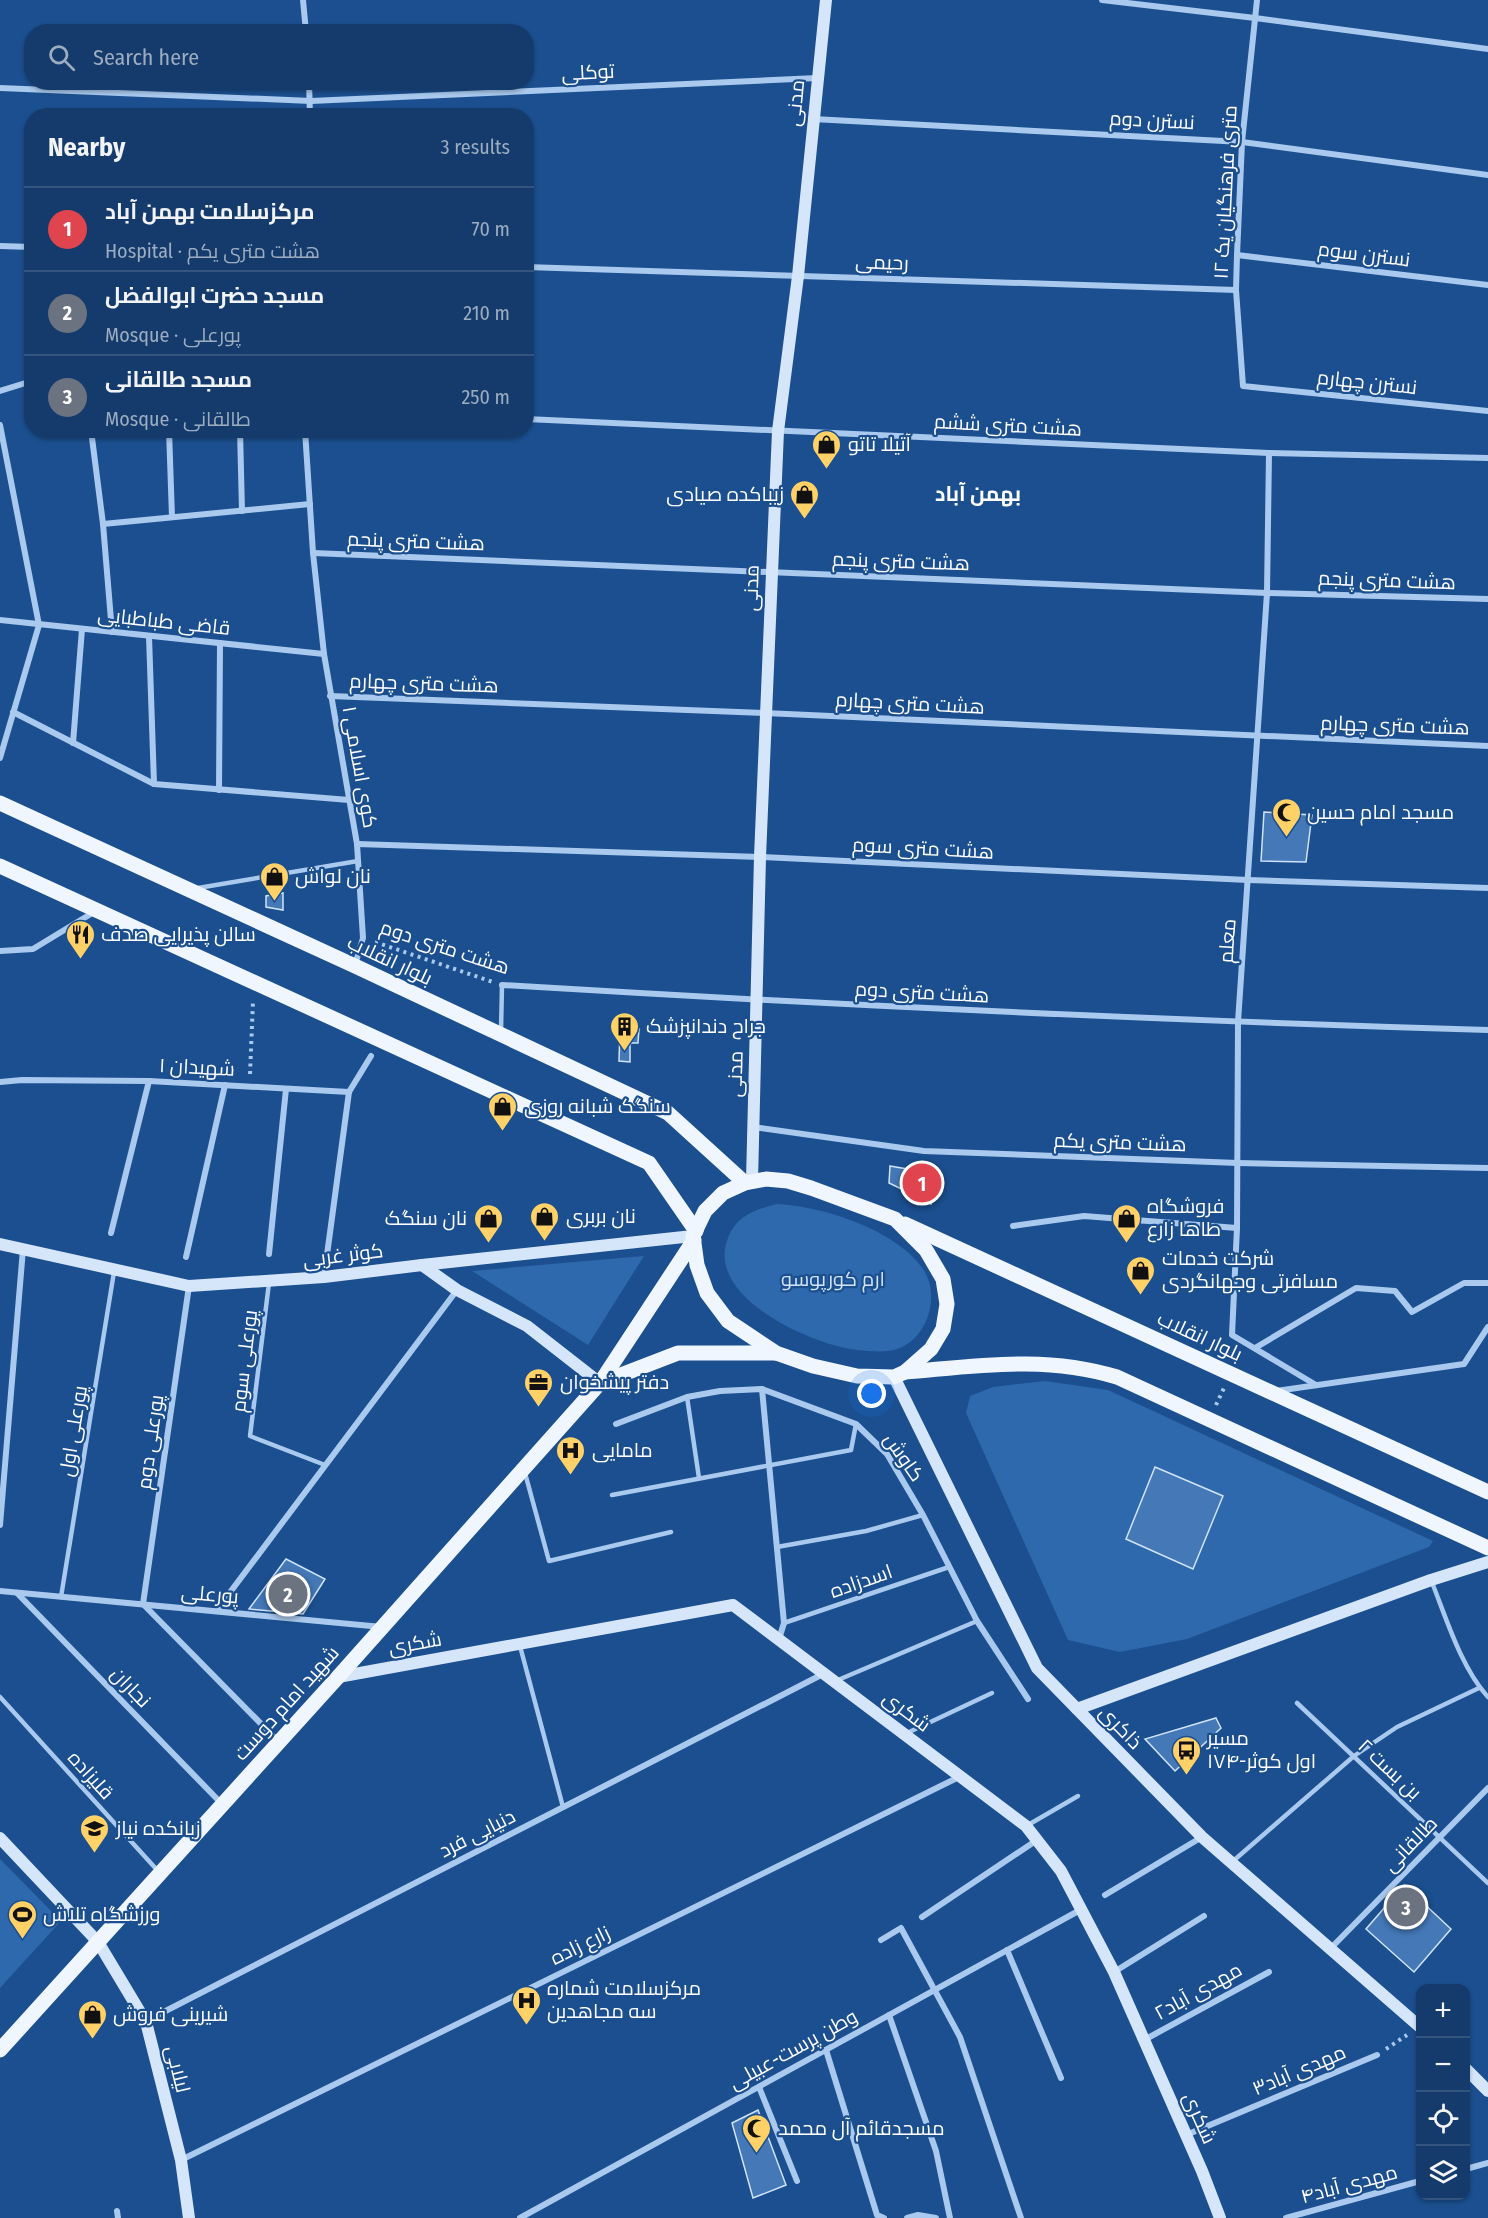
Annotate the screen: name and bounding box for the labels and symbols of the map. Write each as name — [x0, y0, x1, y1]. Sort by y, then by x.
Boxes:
street label: توکلی — [561, 59, 616, 86]
street label: مدنی — [781, 79, 810, 128]
street label: ۱۲ متری فرهنگیان یک — [1208, 104, 1243, 280]
street label: نسترن دوم — [1109, 106, 1195, 136]
street label: نسترن سوم — [1316, 236, 1412, 274]
street label: رحیمی — [855, 249, 909, 276]
street label: نسترن چهارم — [1316, 365, 1418, 401]
street label: هشت متری ششم — [933, 409, 1083, 443]
shop icon: آتیلا تاتو — [811, 428, 843, 470]
place label: آتیلا تاتو — [848, 432, 911, 456]
shop icon: زیباکده صیادی — [789, 478, 821, 520]
district label: بهمن آباد — [935, 481, 1021, 507]
place label: زیباکده صیادی — [666, 482, 784, 507]
street label: هشت متری پنجم — [347, 527, 485, 557]
street label: هشت متری پنجم — [832, 547, 970, 577]
street label: مدنی — [738, 564, 765, 612]
street label: هشت متری پنجم — [1318, 566, 1456, 596]
street label: قاضی طباطبایی — [96, 602, 231, 641]
street label: هشت متری چهارم — [349, 668, 499, 700]
street label: هشت متری چهارم — [835, 687, 985, 721]
street label: کوی اسلامی ۱ — [336, 704, 383, 830]
street label: هشت متری چهارم — [1320, 710, 1470, 742]
mosque icon: مسجد امام حسین — [1270, 796, 1302, 838]
place label: مسجد امام حسین — [1307, 800, 1454, 826]
street label: هشت متری سوم — [851, 832, 995, 866]
shop icon: نان لواش — [258, 860, 290, 902]
place label: نان لواش — [295, 864, 371, 889]
street label: هشت متری دوم — [377, 915, 513, 981]
restaurant icon: سالن پذیرایی صدف — [64, 918, 96, 960]
street label: معلم — [1213, 918, 1243, 964]
place label: سالن پذیرایی صدف — [101, 922, 256, 947]
street label: بلوار انقلاب — [344, 930, 436, 990]
street label: هشت متری دوم — [854, 976, 990, 1010]
building icon: جراح دندانپزشک — [609, 1010, 641, 1052]
place label: جراح دندانپزشک — [646, 1014, 766, 1040]
street label: مدنی — [722, 1050, 749, 1098]
street label: شهیدان ۱ — [158, 1053, 236, 1082]
shop icon: سنگک شبانه روزی — [487, 1090, 519, 1132]
place label: سنگک شبانه روزی — [524, 1094, 671, 1119]
street label: هشت متری یکم — [1053, 1128, 1187, 1158]
pin: 1 — [902, 1160, 942, 1206]
place label: فروشگاه طاها زارع — [1147, 1194, 1224, 1243]
shop icon: نان بربری — [529, 1200, 561, 1242]
shop icon: نان سنگک — [472, 1202, 504, 1244]
shop icon: فروشگاه طاها زارع — [1110, 1202, 1142, 1244]
place label: نان بربری — [566, 1204, 636, 1229]
place label: نان سنگک — [385, 1206, 467, 1231]
street label: کوثر غربی — [301, 1238, 385, 1273]
place label: شرکت خدمات مسافرتی وجهانگردی — [1162, 1246, 1338, 1294]
shop icon: شرکت خدمات مسافرتی وجهانگردی — [1125, 1254, 1157, 1296]
park label: ارم کورپوسو — [781, 1267, 885, 1293]
street label: بلوار انقلاب — [1154, 1306, 1246, 1366]
street label: پورعلی سوم — [226, 1308, 264, 1414]
office icon: دفتر پیشخوان — [523, 1366, 555, 1408]
place label: دفتر پیشخوان — [560, 1370, 669, 1395]
your location — [857, 1379, 886, 1408]
street label: پورعلی اول — [54, 1383, 93, 1479]
street label: پورعلی دوم — [131, 1392, 171, 1491]
street label: کاوش — [878, 1428, 929, 1486]
hospital icon: مامایی — [555, 1434, 587, 1476]
place label: مامایی — [592, 1438, 653, 1463]
street label: اسدزاده — [827, 1559, 895, 1603]
pin: 2 — [268, 1572, 308, 1616]
street label: پورعلی — [180, 1580, 240, 1610]
street label: شکری — [387, 1627, 444, 1660]
street label: شهید امام دوست — [228, 1641, 345, 1767]
street label: نجاران — [105, 1662, 156, 1713]
street label: شکری — [878, 1685, 936, 1738]
street label: ذاکری — [1094, 1700, 1148, 1755]
place label: مسیر ۱۷۴-اول کوثر — [1206, 1726, 1316, 1774]
bus stop icon: مسیر ۱۷۴-اول کوثر — [1170, 1734, 1202, 1776]
street label: بن بست ۲ — [1353, 1734, 1427, 1805]
street label: قلیزاده — [63, 1746, 119, 1804]
street label: دنیایی فرد — [435, 1804, 520, 1863]
street label: طالقانی — [1378, 1811, 1443, 1877]
school or university icon: زبانکده نیاز — [79, 1812, 111, 1854]
place label: زبانکده نیاز — [115, 1816, 200, 1840]
pin: 3 — [1386, 1884, 1426, 1930]
sports icon: ورزشگاه تلاش — [6, 1898, 38, 1940]
place label: ورزشگاه تلاش — [43, 1902, 160, 1927]
street label: زارع زاده — [546, 1920, 615, 1972]
street label: مهدی آباد۲ — [1150, 1957, 1246, 2026]
place label: مرکزسلامت شماره سه مجاهدین — [547, 1976, 701, 2024]
hospital icon: مرکزسلامت شماره سه مجاهدین — [510, 1984, 542, 2026]
shop icon: شیرینی فروش — [76, 1998, 108, 2040]
place label: شیرینی فروش — [113, 2002, 228, 2027]
street label: وطن پرست-عبیلی — [724, 2004, 862, 2095]
street label: مهدی آباد۳ — [1249, 2040, 1350, 2101]
street label: لیلابی — [160, 2043, 195, 2095]
street label: شکری — [1177, 2089, 1222, 2148]
mosque icon: مسجدقائم آل محمد — [741, 2112, 773, 2154]
place label: مسجدقائم آل محمد — [778, 2116, 945, 2142]
street label: مهدی آباد۴ — [1298, 2160, 1400, 2209]

